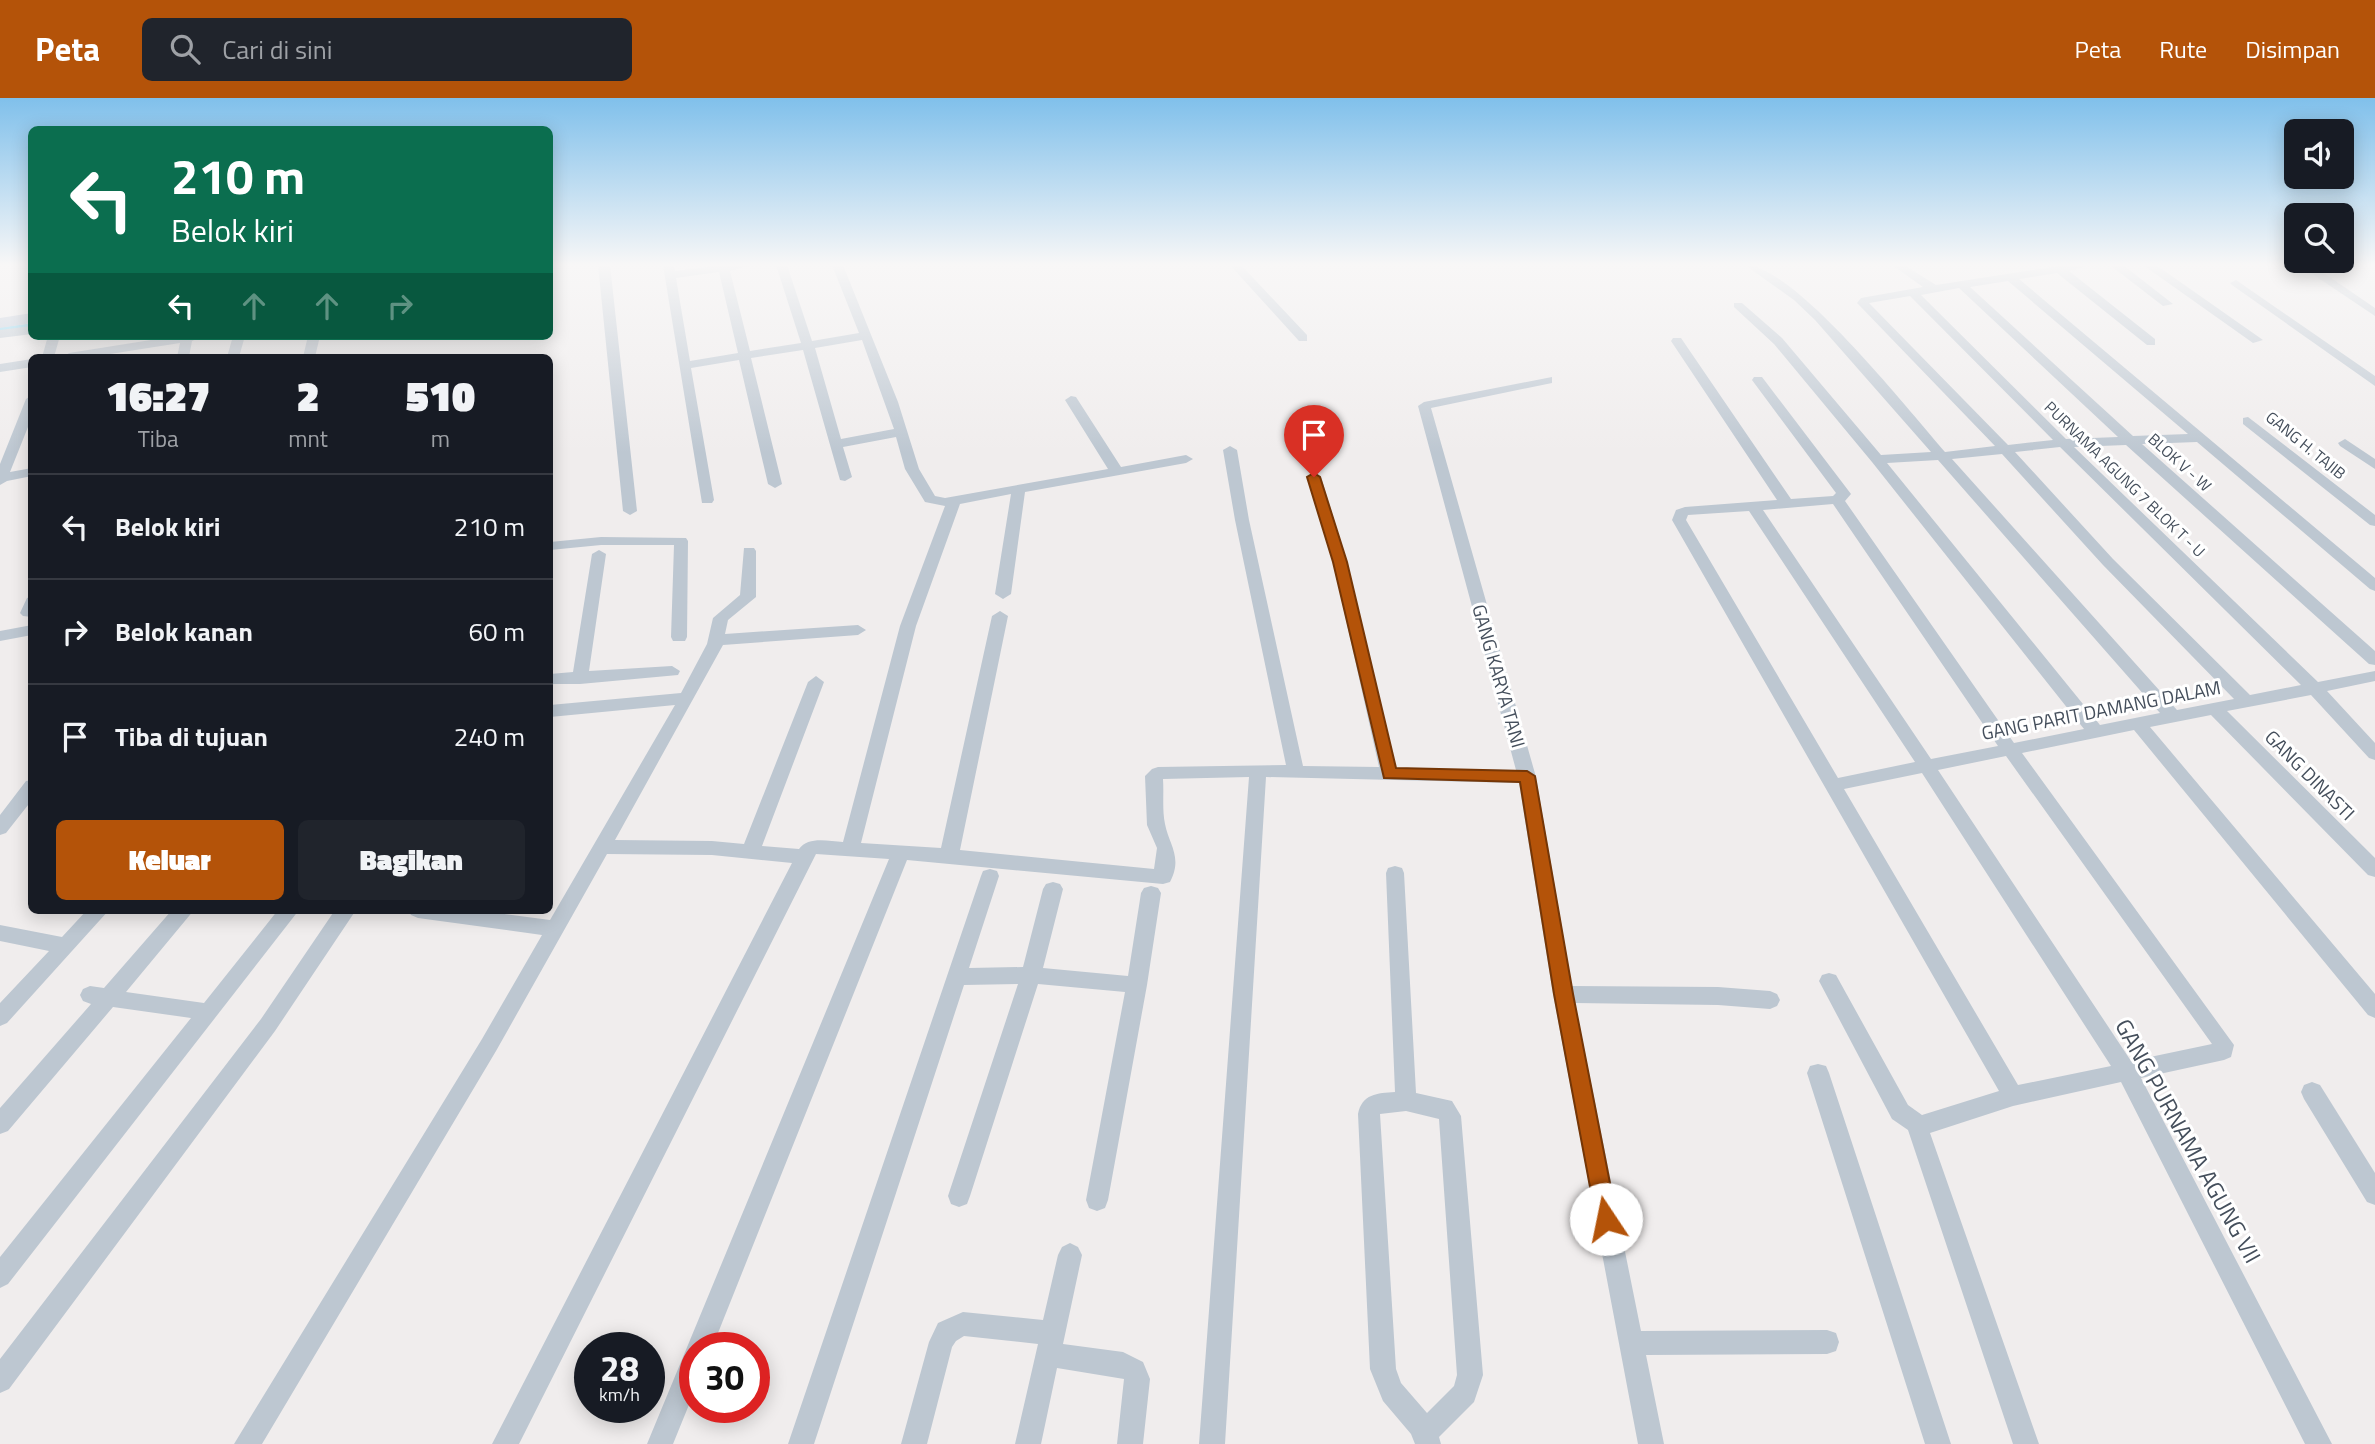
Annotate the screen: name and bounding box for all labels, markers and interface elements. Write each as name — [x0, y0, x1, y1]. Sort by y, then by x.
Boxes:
search box — [142, 18, 632, 81]
text: Peta — [35, 24, 100, 74]
icon: search — [166, 30, 204, 68]
text: Cari di sini — [222, 30, 332, 69]
text: Peta — [2075, 31, 2121, 67]
text: Rute — [2159, 31, 2207, 67]
text: Disimpan — [2245, 31, 2340, 67]
map controls — [2284, 119, 2354, 273]
button: sound — [2284, 119, 2354, 189]
text: 210 m — [171, 138, 305, 213]
icon: left — [56, 154, 147, 245]
button: search — [2284, 203, 2354, 273]
text: Belok kiri — [171, 206, 294, 254]
icon: left — [162, 287, 200, 325]
icon: ahead — [235, 287, 273, 325]
icon: ahead — [308, 287, 346, 325]
icon: right — [381, 287, 419, 325]
text: 16:27 — [106, 363, 210, 427]
text: 2 — [297, 363, 320, 427]
text: 510 — [406, 363, 475, 427]
street label: PURNAMA AGUNG 7 BLOK T - U — [2039, 395, 2211, 563]
pin — [1284, 405, 1344, 477]
street label: GANG H. TAJIB — [2261, 405, 2351, 485]
icon: arrive — [1295, 416, 1333, 454]
text: Tiba — [138, 421, 179, 456]
text: mnt — [288, 421, 328, 456]
text: m — [431, 421, 450, 456]
street label: BLOK V - W — [2143, 427, 2217, 497]
text: Belok kiri — [115, 507, 221, 546]
text: 210 m — [454, 507, 525, 546]
icon: left — [56, 508, 94, 546]
street label: GANG KARYA TANI — [1465, 601, 1534, 751]
text: Belok kanan — [115, 612, 253, 651]
text: 60 m — [468, 612, 525, 651]
icon: right — [56, 613, 94, 651]
street label: GANG PARIT DAMANG DALAM — [1979, 672, 2223, 747]
text: Tiba di tujuan — [115, 717, 268, 756]
text: 240 m — [454, 717, 525, 756]
icon: arrive — [56, 718, 94, 756]
street label: GANG DINASTI — [2258, 723, 2362, 827]
button: Keluar — [56, 820, 284, 900]
button: Bagikan — [298, 820, 525, 900]
street label: GANG PURNAMA AGUNG VII — [2107, 1012, 2270, 1269]
position arrow — [1569, 1182, 1643, 1256]
speed limit sign: 30 — [679, 1332, 770, 1423]
text: 28 — [600, 1341, 639, 1395]
text: km/h — [599, 1381, 640, 1408]

